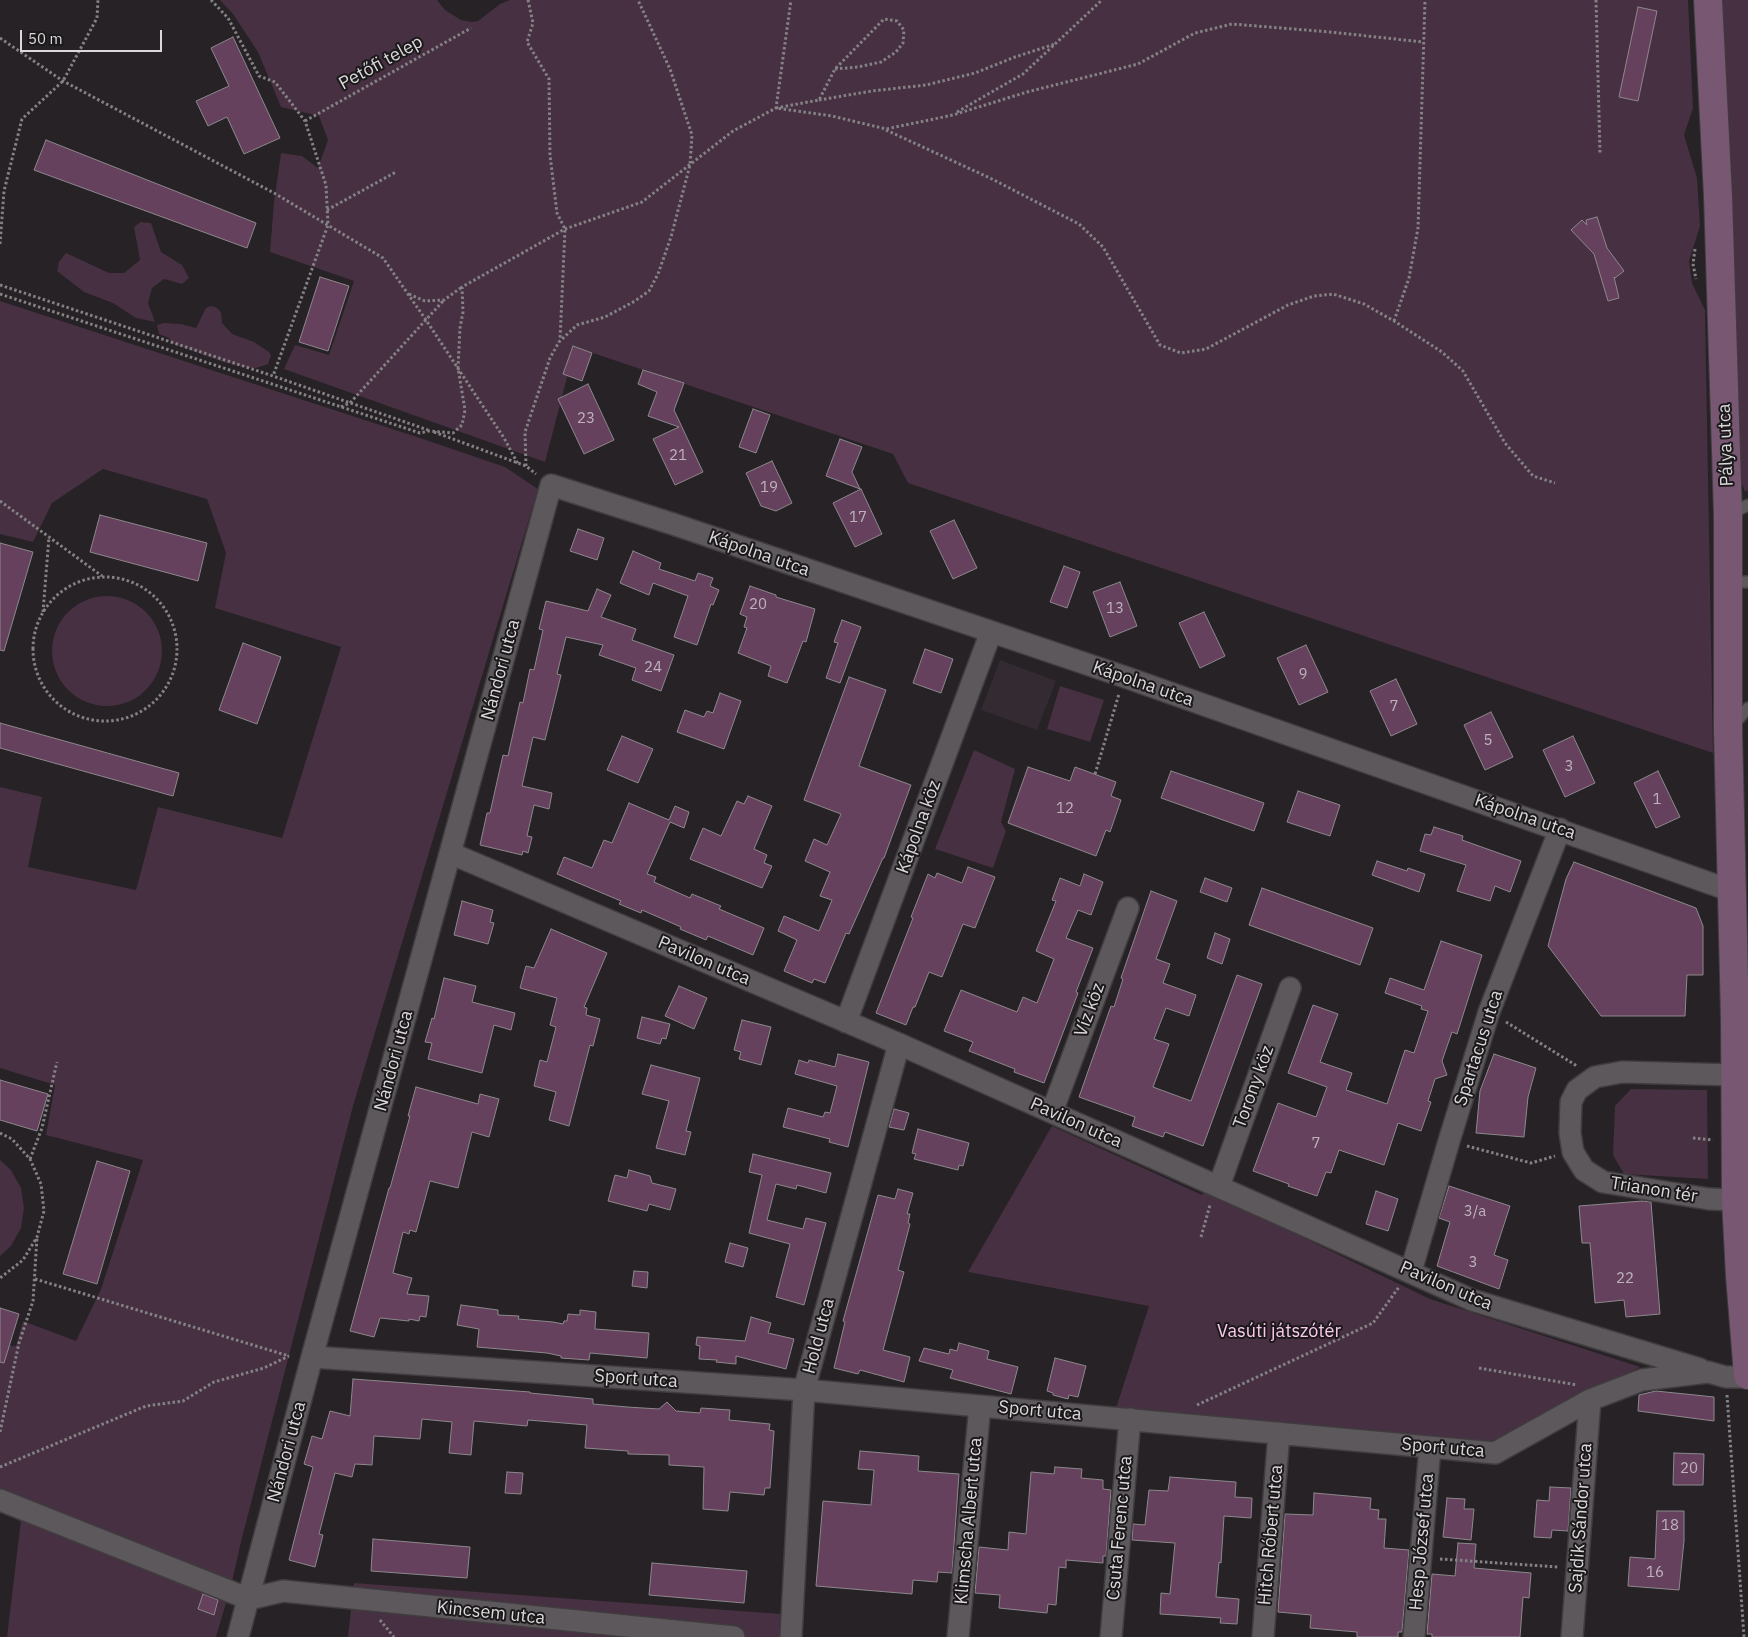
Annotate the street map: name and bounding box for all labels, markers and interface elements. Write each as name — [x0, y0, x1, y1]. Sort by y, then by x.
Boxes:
scale bar — [22, 20, 165, 52]
text: 50 m — [28, 29, 63, 48]
street label: Petőfi telep — [335, 31, 427, 95]
street label: Pálya utca — [1714, 403, 1738, 487]
house number: 23 — [577, 410, 595, 428]
house number: 21 — [669, 447, 687, 465]
house number: 19 — [760, 479, 778, 497]
house number: 17 — [849, 509, 867, 527]
street label: Kápolna utca — [706, 527, 812, 581]
house number: 20 — [749, 596, 767, 614]
house number: 13 — [1106, 600, 1124, 618]
street label: Nándori utca — [477, 617, 525, 723]
street label: Kápolna utca — [1090, 657, 1196, 711]
house number: 24 — [644, 659, 662, 677]
house number: 9 — [1299, 666, 1307, 684]
house number: 7 — [1390, 698, 1398, 716]
house number: 5 — [1484, 732, 1492, 750]
house number: 3 — [1565, 758, 1573, 776]
street label: Kápolna köz — [892, 777, 946, 877]
street label: Kápolna utca — [1472, 790, 1578, 844]
house number: 1 — [1653, 791, 1661, 809]
house number: 12 — [1056, 800, 1074, 818]
street label: Pavilon utca — [655, 932, 753, 990]
street label: Víz köz — [1070, 980, 1110, 1040]
street label: Spartacus utca — [1450, 987, 1508, 1109]
street label: Nándori utca — [370, 1008, 418, 1114]
street label: Torony köz — [1229, 1043, 1279, 1131]
street label: Pavilon utca — [1027, 1093, 1125, 1153]
house number: 7 — [1312, 1135, 1320, 1153]
street label: Trianon tér — [1609, 1172, 1699, 1208]
house number: 3/a — [1464, 1203, 1486, 1221]
house number: 3 — [1469, 1254, 1477, 1272]
street label: Pavilon utca — [1397, 1257, 1495, 1315]
house number: 22 — [1616, 1270, 1634, 1288]
street label: Hold utca — [799, 1296, 839, 1376]
park label: Vasúti játszótér — [1217, 1321, 1341, 1343]
street label: Sport utca — [594, 1365, 678, 1393]
street label: Sport utca — [998, 1397, 1082, 1425]
street label: Nándori utca — [263, 1399, 311, 1505]
street label: Sport utca — [1401, 1434, 1485, 1462]
street label: Klimscha Albert utca — [951, 1437, 987, 1605]
street label: Sajdik Sándor utca — [1565, 1442, 1597, 1594]
street label: Csuta Ferenc utca — [1103, 1455, 1137, 1601]
house number: 20 — [1680, 1460, 1698, 1478]
street label: Hitch Róbert utca — [1254, 1464, 1288, 1606]
street label: Hesp József utca — [1405, 1473, 1439, 1611]
house number: 18 — [1661, 1517, 1679, 1535]
house number: 16 — [1646, 1564, 1664, 1582]
street label: Kincsem utca — [436, 1597, 546, 1629]

